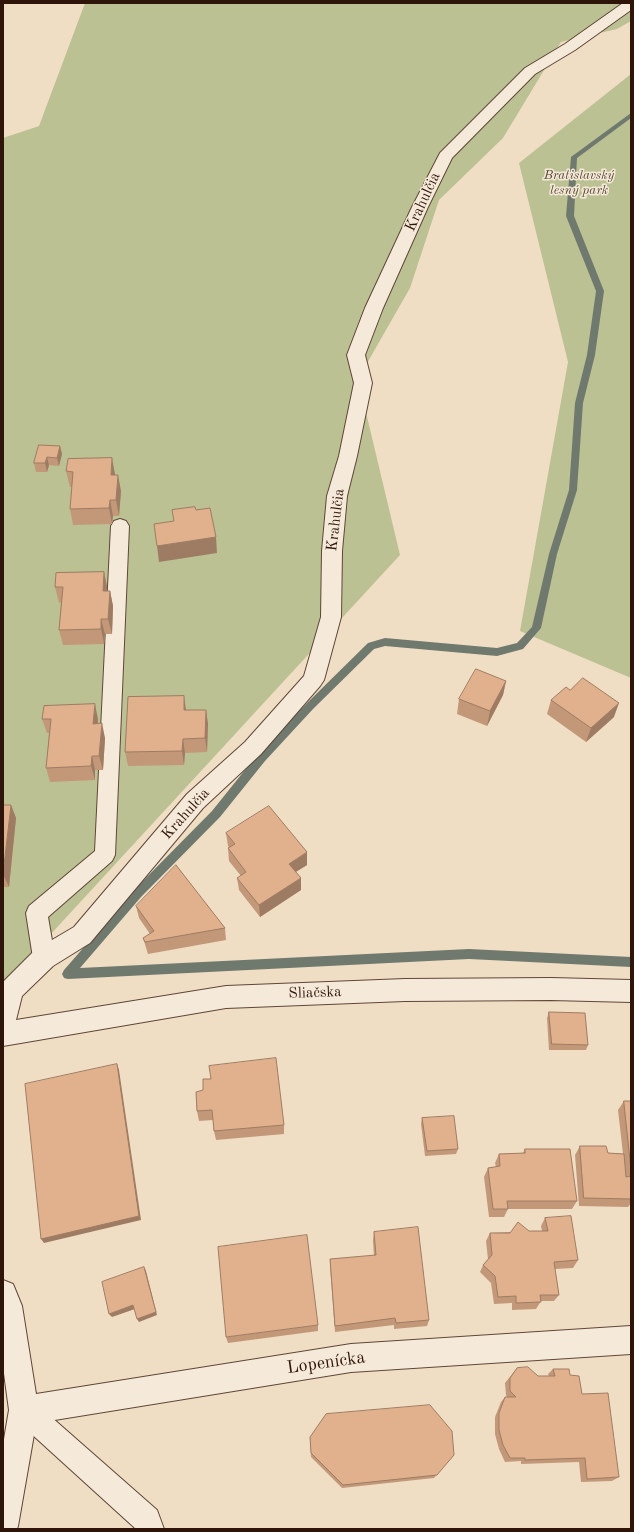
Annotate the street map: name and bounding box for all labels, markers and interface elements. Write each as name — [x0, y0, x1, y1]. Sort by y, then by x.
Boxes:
park label: Bratislavský lesný park — [544, 168, 614, 199]
street label: Krahulčia — [402, 170, 444, 234]
street label: Krahulčia — [323, 488, 349, 552]
street label: Krahulčia — [158, 785, 214, 843]
street label: Sliačska — [288, 983, 342, 1003]
street label: Lopenícka — [285, 1347, 367, 1379]

